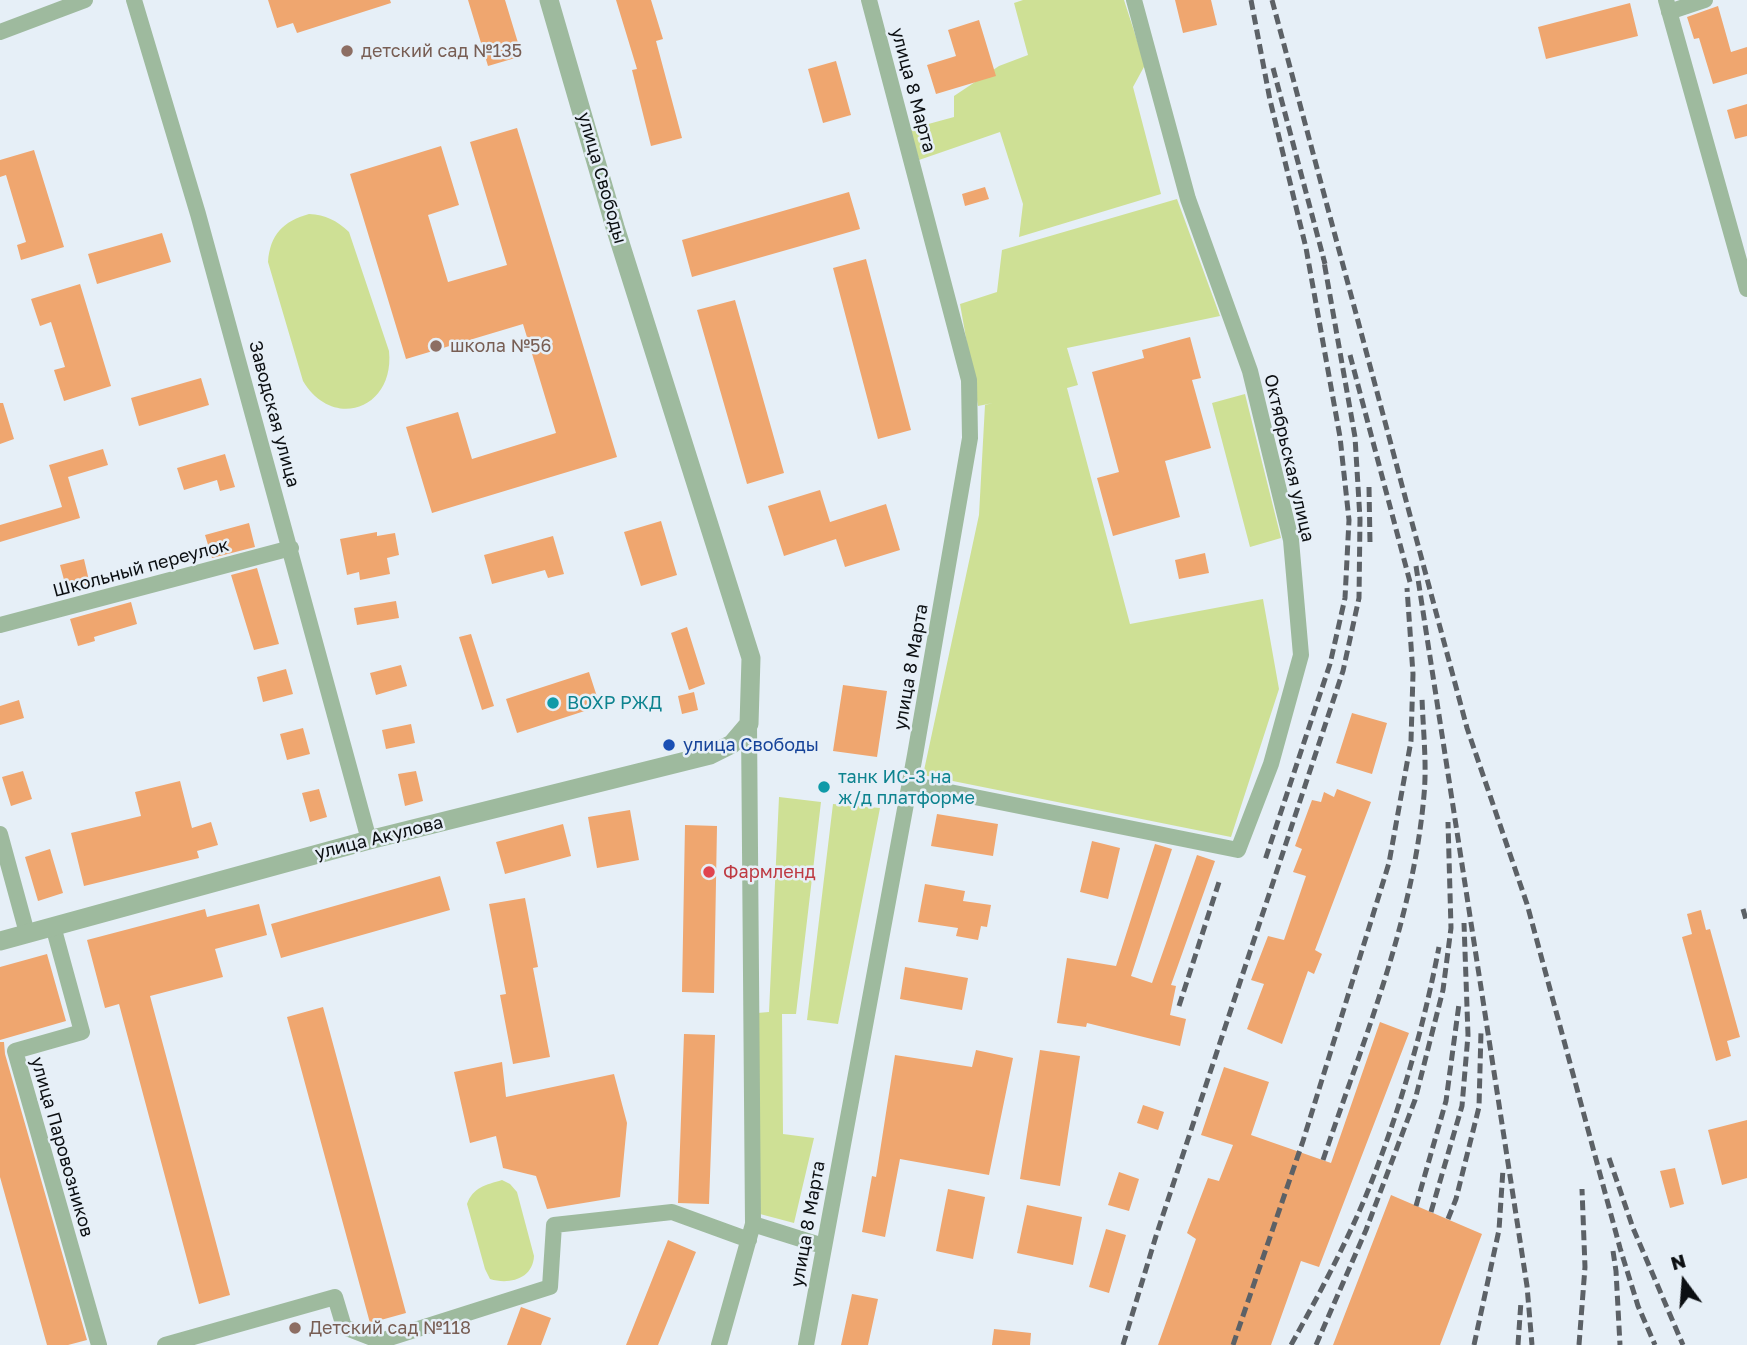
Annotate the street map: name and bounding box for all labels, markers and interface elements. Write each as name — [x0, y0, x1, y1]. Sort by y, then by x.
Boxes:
street label: улица 8 Марта — [886, 25, 940, 155]
place label: детский сад №135 — [361, 40, 522, 62]
marker: детский сад №135 — [339, 43, 355, 59]
street label: улица Свободы — [573, 110, 631, 246]
place label: школа №56 — [450, 335, 551, 357]
street label: Заводская улица — [244, 338, 304, 490]
marker: школа №56 — [428, 338, 444, 354]
street label: Октябрьская улица — [1259, 372, 1319, 544]
street label: Школьный переулок — [51, 534, 231, 602]
street label: улица 8 Марта — [889, 602, 933, 732]
place label: ВОХР РЖД — [567, 692, 662, 714]
marker: ВОХР РЖД — [545, 695, 561, 711]
place label: улица Свободы — [683, 734, 819, 756]
marker: улица Свободы — [661, 737, 677, 753]
place label: танк ИС-3 на ж/д платформе — [838, 766, 975, 808]
marker: танк ИС-3 на ж/д платформе — [816, 779, 832, 795]
street label: улица Акулова — [313, 812, 445, 864]
place label: Фармленд — [723, 861, 816, 883]
marker: Фармленд — [701, 864, 717, 880]
street label: улица Паровозников — [26, 1055, 98, 1239]
street label: улица 8 Марта — [786, 1159, 830, 1289]
north arrow — [1649, 1247, 1719, 1317]
text: N — [1668, 1248, 1688, 1274]
place label: Детский сад №118 — [309, 1317, 471, 1339]
marker: Детский сад №118 — [287, 1320, 303, 1336]

